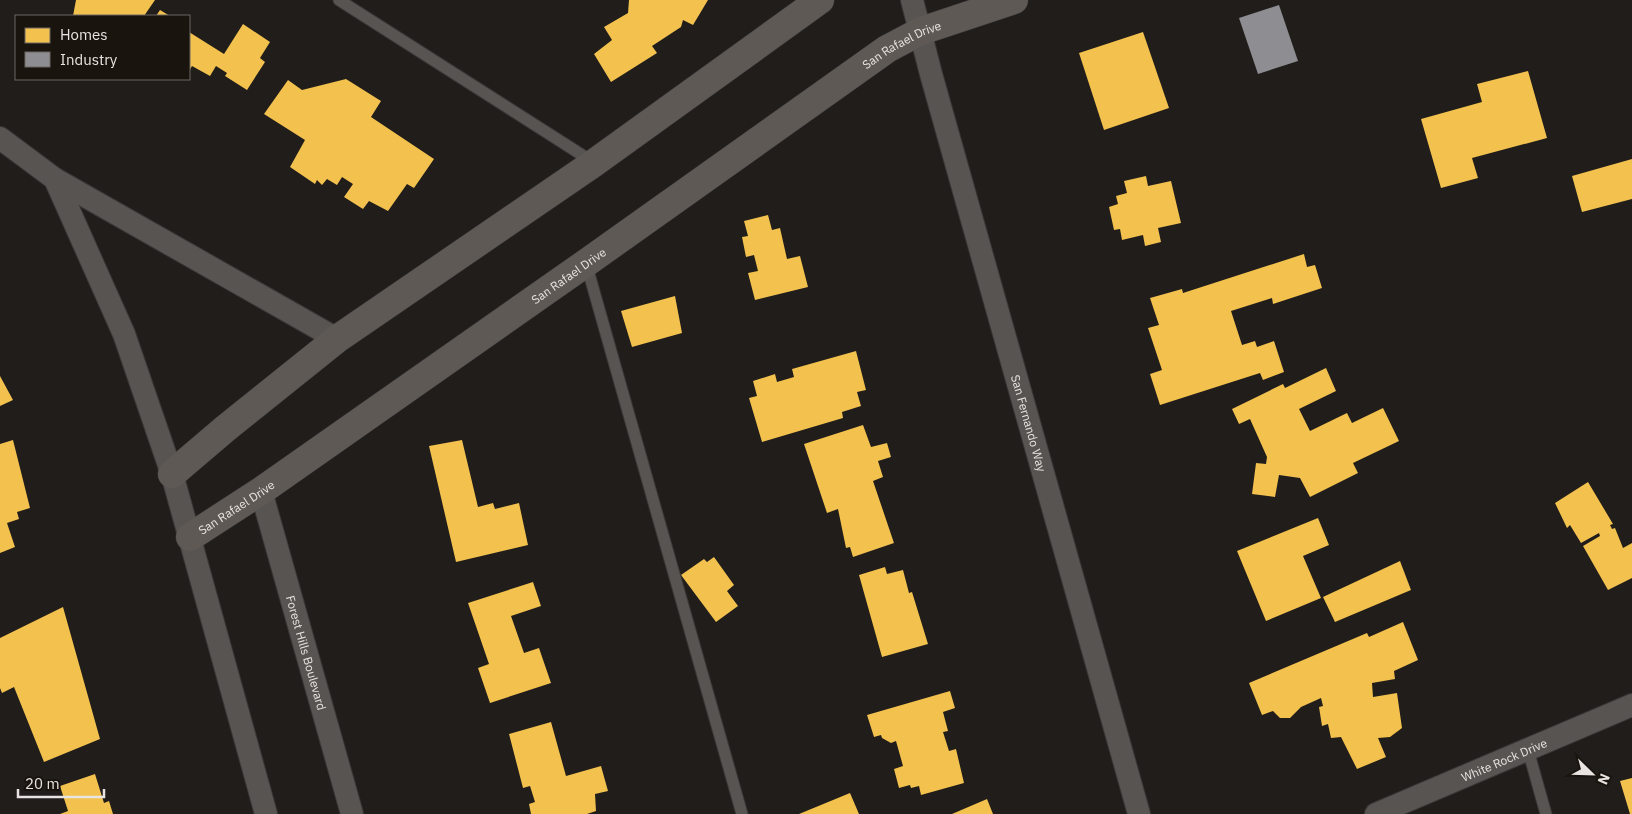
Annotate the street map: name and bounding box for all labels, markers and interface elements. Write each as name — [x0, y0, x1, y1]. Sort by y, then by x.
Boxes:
legend — [15, 15, 190, 80]
street label: San Rafael Drive — [859, 17, 943, 72]
text: Homes — [60, 25, 108, 44]
text: Industry — [60, 50, 118, 69]
street label: San Rafael Drive — [528, 244, 609, 307]
street label: San Fernando Way — [1008, 373, 1050, 473]
street label: San Rafael Drive — [195, 476, 277, 537]
street label: Forest Hills Boulevard — [283, 594, 330, 712]
street label: White Rock Drive — [1459, 735, 1549, 784]
north arrow — [1567, 749, 1617, 799]
scale bar — [18, 766, 104, 798]
text: N — [1594, 771, 1614, 787]
text: 20 m — [25, 774, 60, 793]

